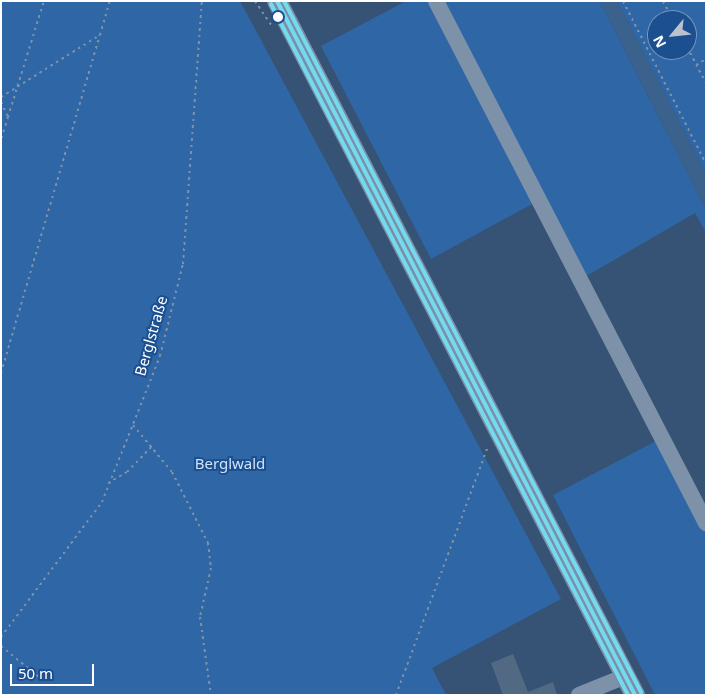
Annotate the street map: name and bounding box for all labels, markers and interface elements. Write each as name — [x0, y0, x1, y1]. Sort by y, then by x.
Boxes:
north arrow — [647, 10, 697, 60]
unlabelled marker — [273, 12, 283, 22]
text: N — [648, 32, 670, 51]
street label: Berglstraße — [131, 294, 171, 378]
park label: Berglwald — [195, 455, 265, 473]
scale bar — [12, 654, 96, 686]
text: 50 m — [18, 663, 53, 683]

